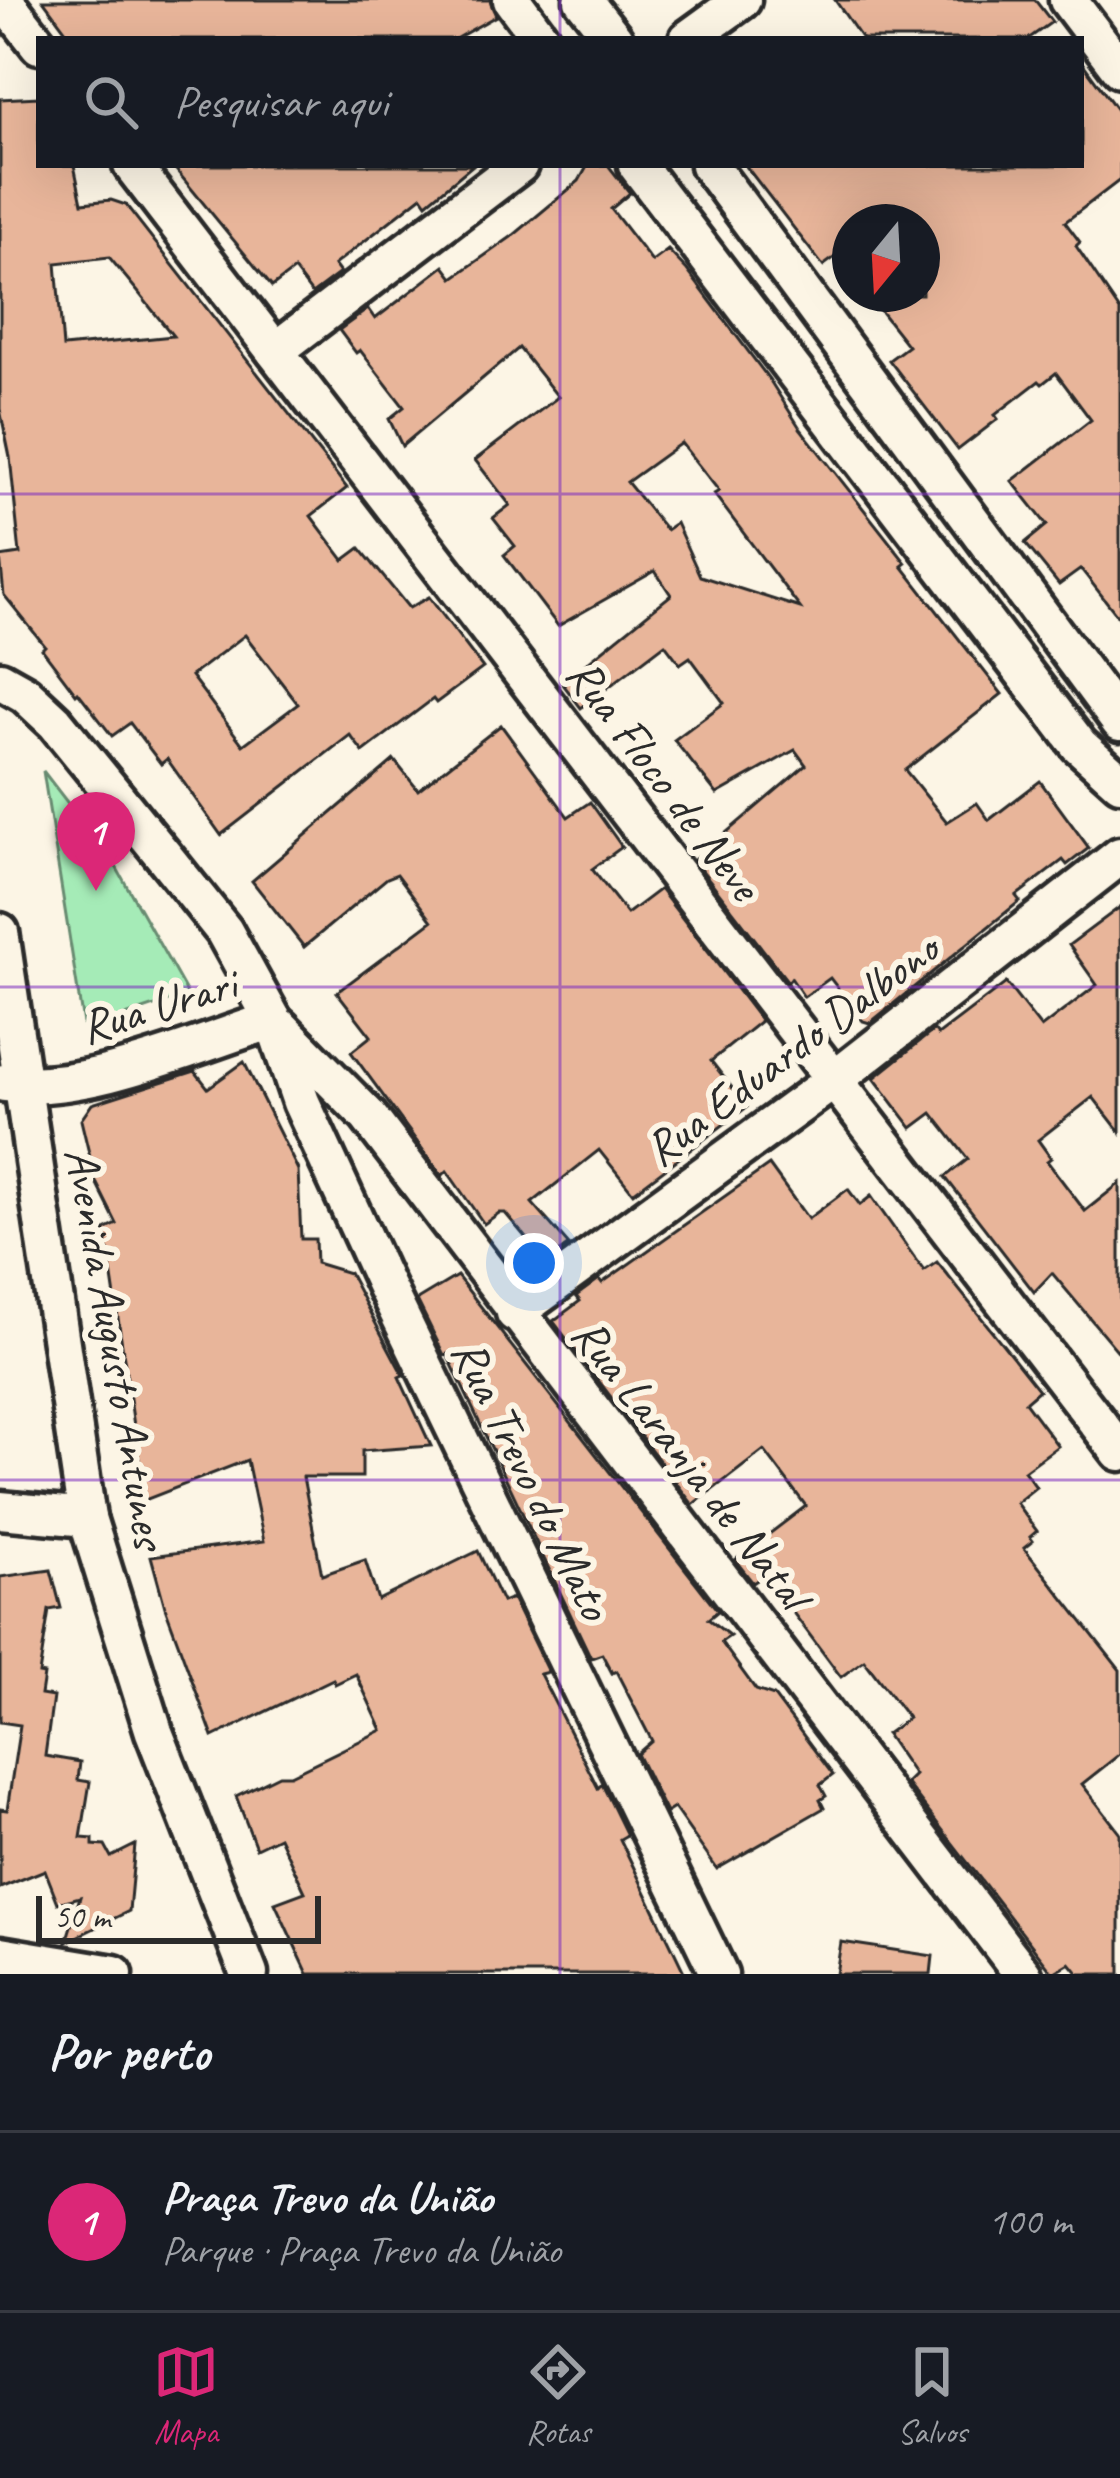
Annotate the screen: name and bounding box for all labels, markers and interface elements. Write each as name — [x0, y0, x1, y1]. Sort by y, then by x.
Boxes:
search box — [36, 36, 1084, 168]
icon: search — [78, 69, 144, 135]
text: Pesquisar aqui — [174, 74, 388, 131]
north arrow — [832, 204, 940, 312]
street label: Rua Floco de Neve — [553, 646, 777, 915]
pin: 1 — [57, 792, 135, 891]
street label: Rua Eduardo Dalbono — [632, 916, 954, 1179]
street label: Rua Urari — [73, 951, 248, 1057]
street label: Avenida Augusto Antunes — [51, 1143, 182, 1557]
your location — [504, 1233, 564, 1293]
street label: Rua Laranja de Natal — [559, 1306, 828, 1627]
street label: Rua Trevo do Mato — [438, 1329, 627, 1632]
scale bar — [36, 1890, 321, 1943]
text: 50 m — [54, 1896, 110, 1938]
text: Por perto — [48, 2020, 210, 2084]
text: Praça Trevo da União — [162, 2169, 493, 2226]
text: 1 — [78, 2197, 96, 2246]
text: 100 m — [988, 2197, 1072, 2246]
text: Parque · Praça Trevo da União — [162, 2226, 561, 2275]
tab: Mapa — [153, 2339, 219, 2453]
tab: Rotas — [525, 2339, 591, 2453]
tab: Salvos — [897, 2339, 967, 2453]

